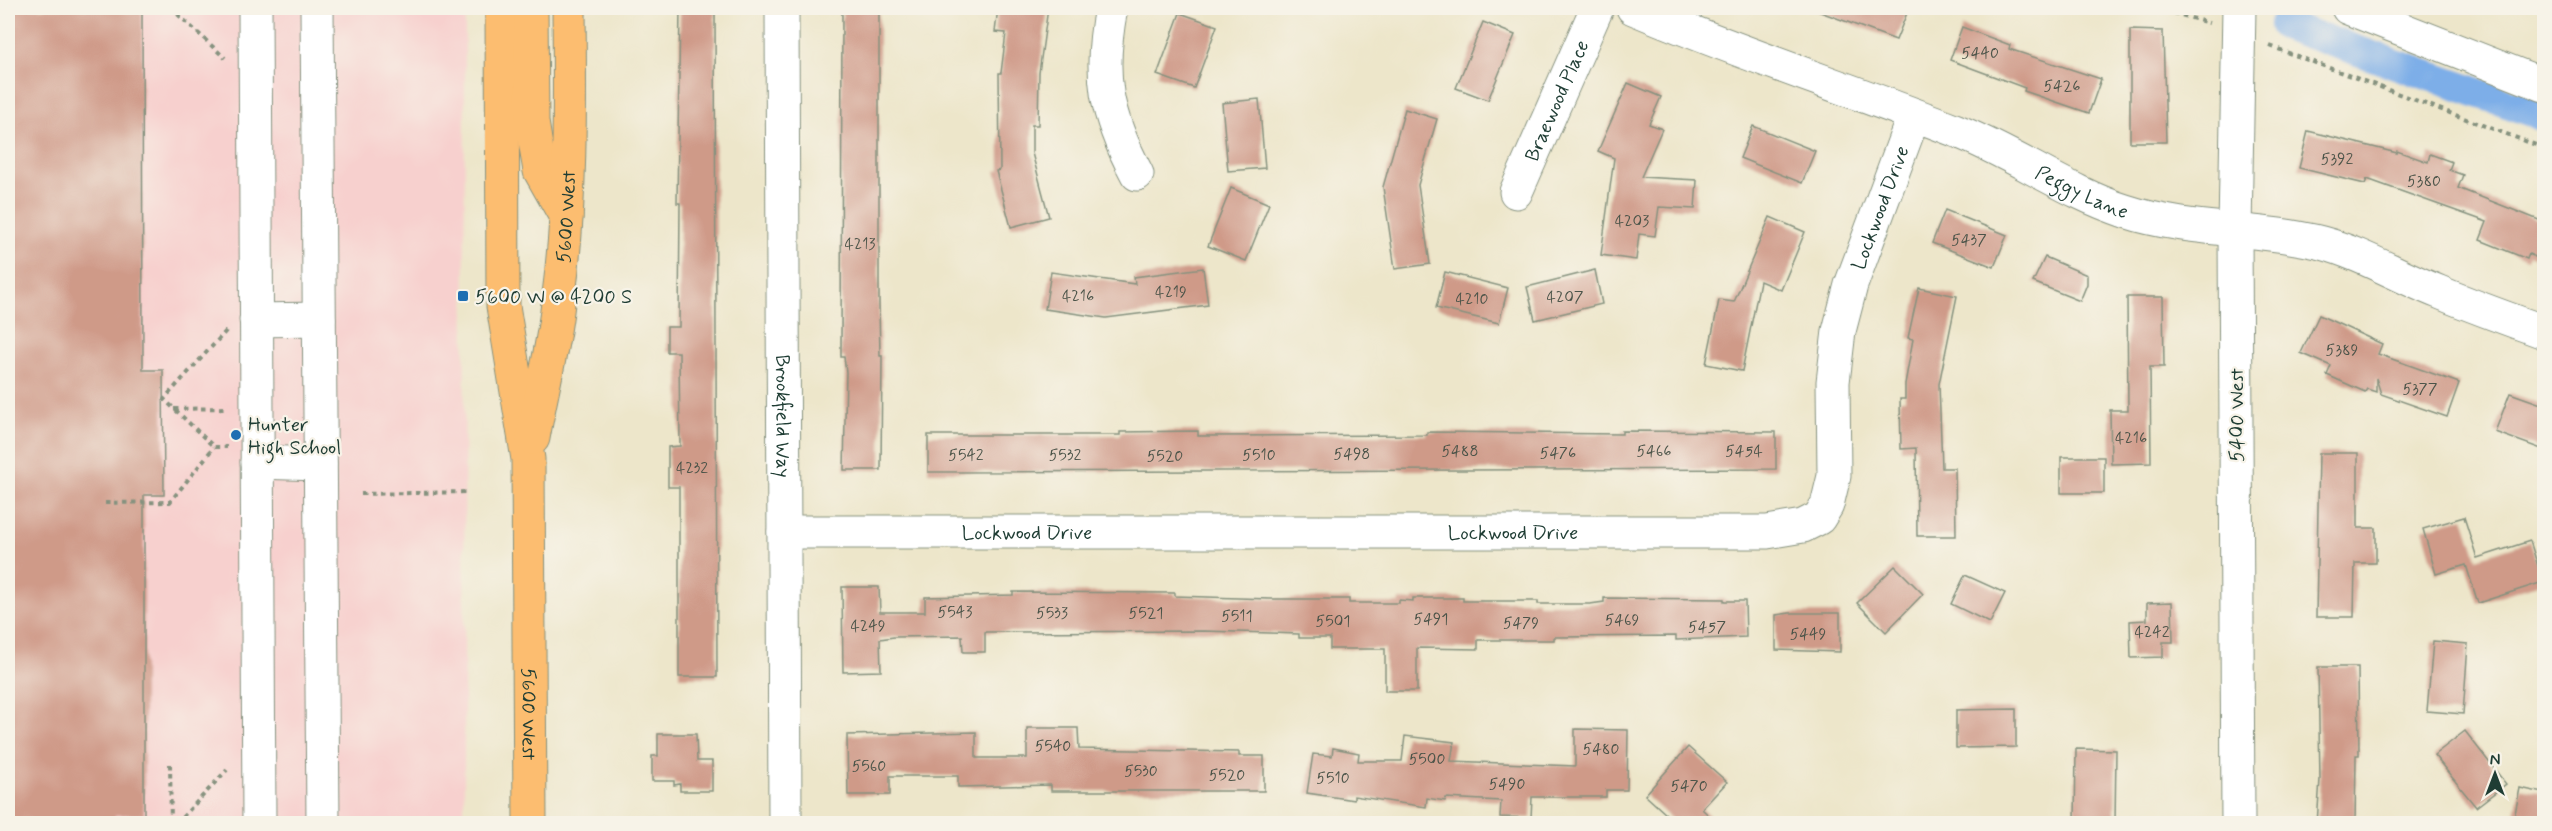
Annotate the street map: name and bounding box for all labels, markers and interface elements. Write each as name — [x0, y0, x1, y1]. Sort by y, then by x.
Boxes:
street label: Braewood Place — [1519, 36, 1596, 166]
house number: 5440 — [1961, 43, 1999, 64]
house number: 5426 — [2043, 76, 2081, 97]
street label: Lockwood Drive — [1846, 142, 1916, 274]
house number: 5392 — [2321, 149, 2353, 170]
street label: Peggy Lane — [2030, 160, 2132, 226]
street label: 5600 West — [551, 170, 583, 264]
house number: 5380 — [2407, 171, 2441, 192]
house number: 4203 — [1615, 211, 1649, 232]
house number: 5437 — [1951, 230, 1987, 251]
house number: 4213 — [844, 234, 876, 255]
house number: 4219 — [1155, 282, 1187, 303]
place label: 5600 W @ 4200 S — [475, 284, 632, 311]
house number: 4216 — [1062, 286, 1094, 307]
house number: 4207 — [1546, 287, 1584, 308]
marker: 5600 W @ 4200 S — [456, 289, 470, 303]
house number: 4210 — [1456, 289, 1489, 310]
house number: 5389 — [2326, 340, 2359, 361]
street label: Brookfield Way — [768, 354, 796, 478]
street label: 5400 West — [2224, 368, 2251, 462]
house number: 5377 — [2402, 379, 2438, 400]
place label: Hunter High School — [248, 412, 341, 464]
marker: Hunter High School — [229, 428, 243, 442]
house number: 4216 — [2115, 428, 2147, 449]
house number: 5488 — [1442, 441, 1478, 462]
house number: 5466 — [1636, 441, 1672, 462]
house number: 5454 — [1725, 441, 1763, 462]
house number: 5476 — [1540, 443, 1576, 464]
house number: 5498 — [1334, 444, 1370, 465]
house number: 5542 — [948, 445, 984, 466]
house number: 5532 — [1049, 445, 1081, 466]
house number: 5510 — [1242, 445, 1276, 466]
house number: 5520 — [1147, 446, 1183, 467]
house number: 4232 — [676, 458, 708, 479]
street label: Lockwood Drive — [962, 520, 1092, 547]
street label: Lockwood Drive — [1448, 520, 1578, 547]
house number: 5543 — [938, 602, 972, 623]
house number: 5533 — [1036, 603, 1068, 624]
house number: 5521 — [1129, 603, 1163, 624]
house number: 5511 — [1221, 606, 1253, 627]
house number: 5491 — [1414, 609, 1448, 630]
house number: 5469 — [1605, 610, 1639, 631]
house number: 5501 — [1316, 611, 1350, 632]
house number: 5479 — [1503, 613, 1539, 634]
house number: 4249 — [850, 616, 886, 637]
house number: 5457 — [1688, 617, 1726, 638]
house number: 4242 — [2134, 622, 2170, 643]
house number: 5449 — [1790, 624, 1826, 645]
street label: 5600 West — [514, 668, 542, 761]
house number: 5540 — [1035, 736, 1071, 757]
house number: 5480 — [1583, 739, 1619, 760]
north arrow — [2465, 744, 2525, 804]
house number: 5500 — [1409, 749, 1445, 770]
text: N — [2490, 750, 2500, 771]
house number: 5560 — [852, 756, 886, 777]
house number: 5530 — [1124, 761, 1158, 782]
house number: 5520 — [1209, 765, 1245, 786]
house number: 5510 — [1316, 768, 1350, 789]
house number: 5490 — [1489, 774, 1525, 795]
house number: 5470 — [1670, 776, 1708, 797]

